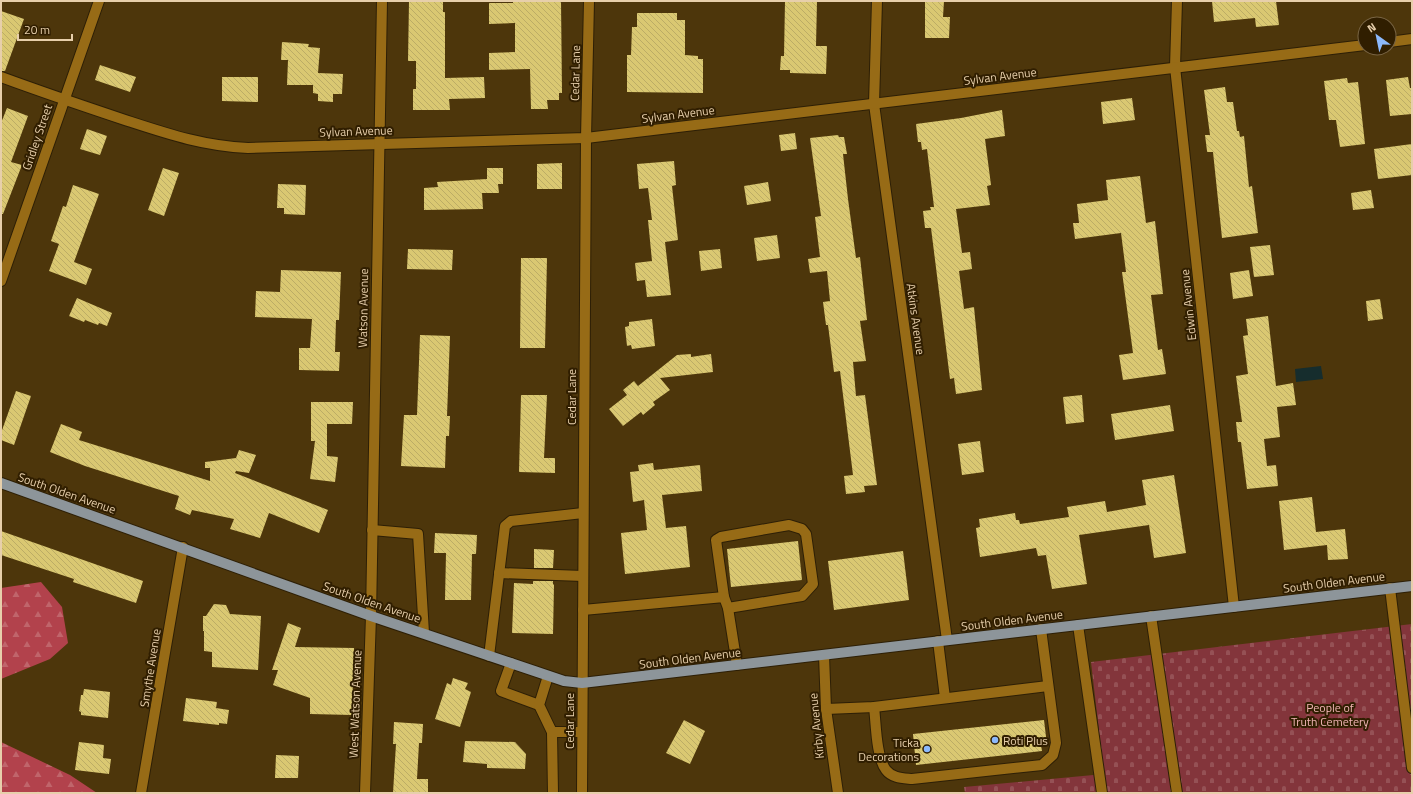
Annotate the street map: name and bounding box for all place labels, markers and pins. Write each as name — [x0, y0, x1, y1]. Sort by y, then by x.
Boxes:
place label: Roti Plus — [1003, 731, 1048, 750]
place label: Ticka Decorations — [858, 733, 919, 766]
marker: Roti Plus — [990, 735, 1000, 745]
marker: Ticka Decorations — [922, 744, 932, 754]

